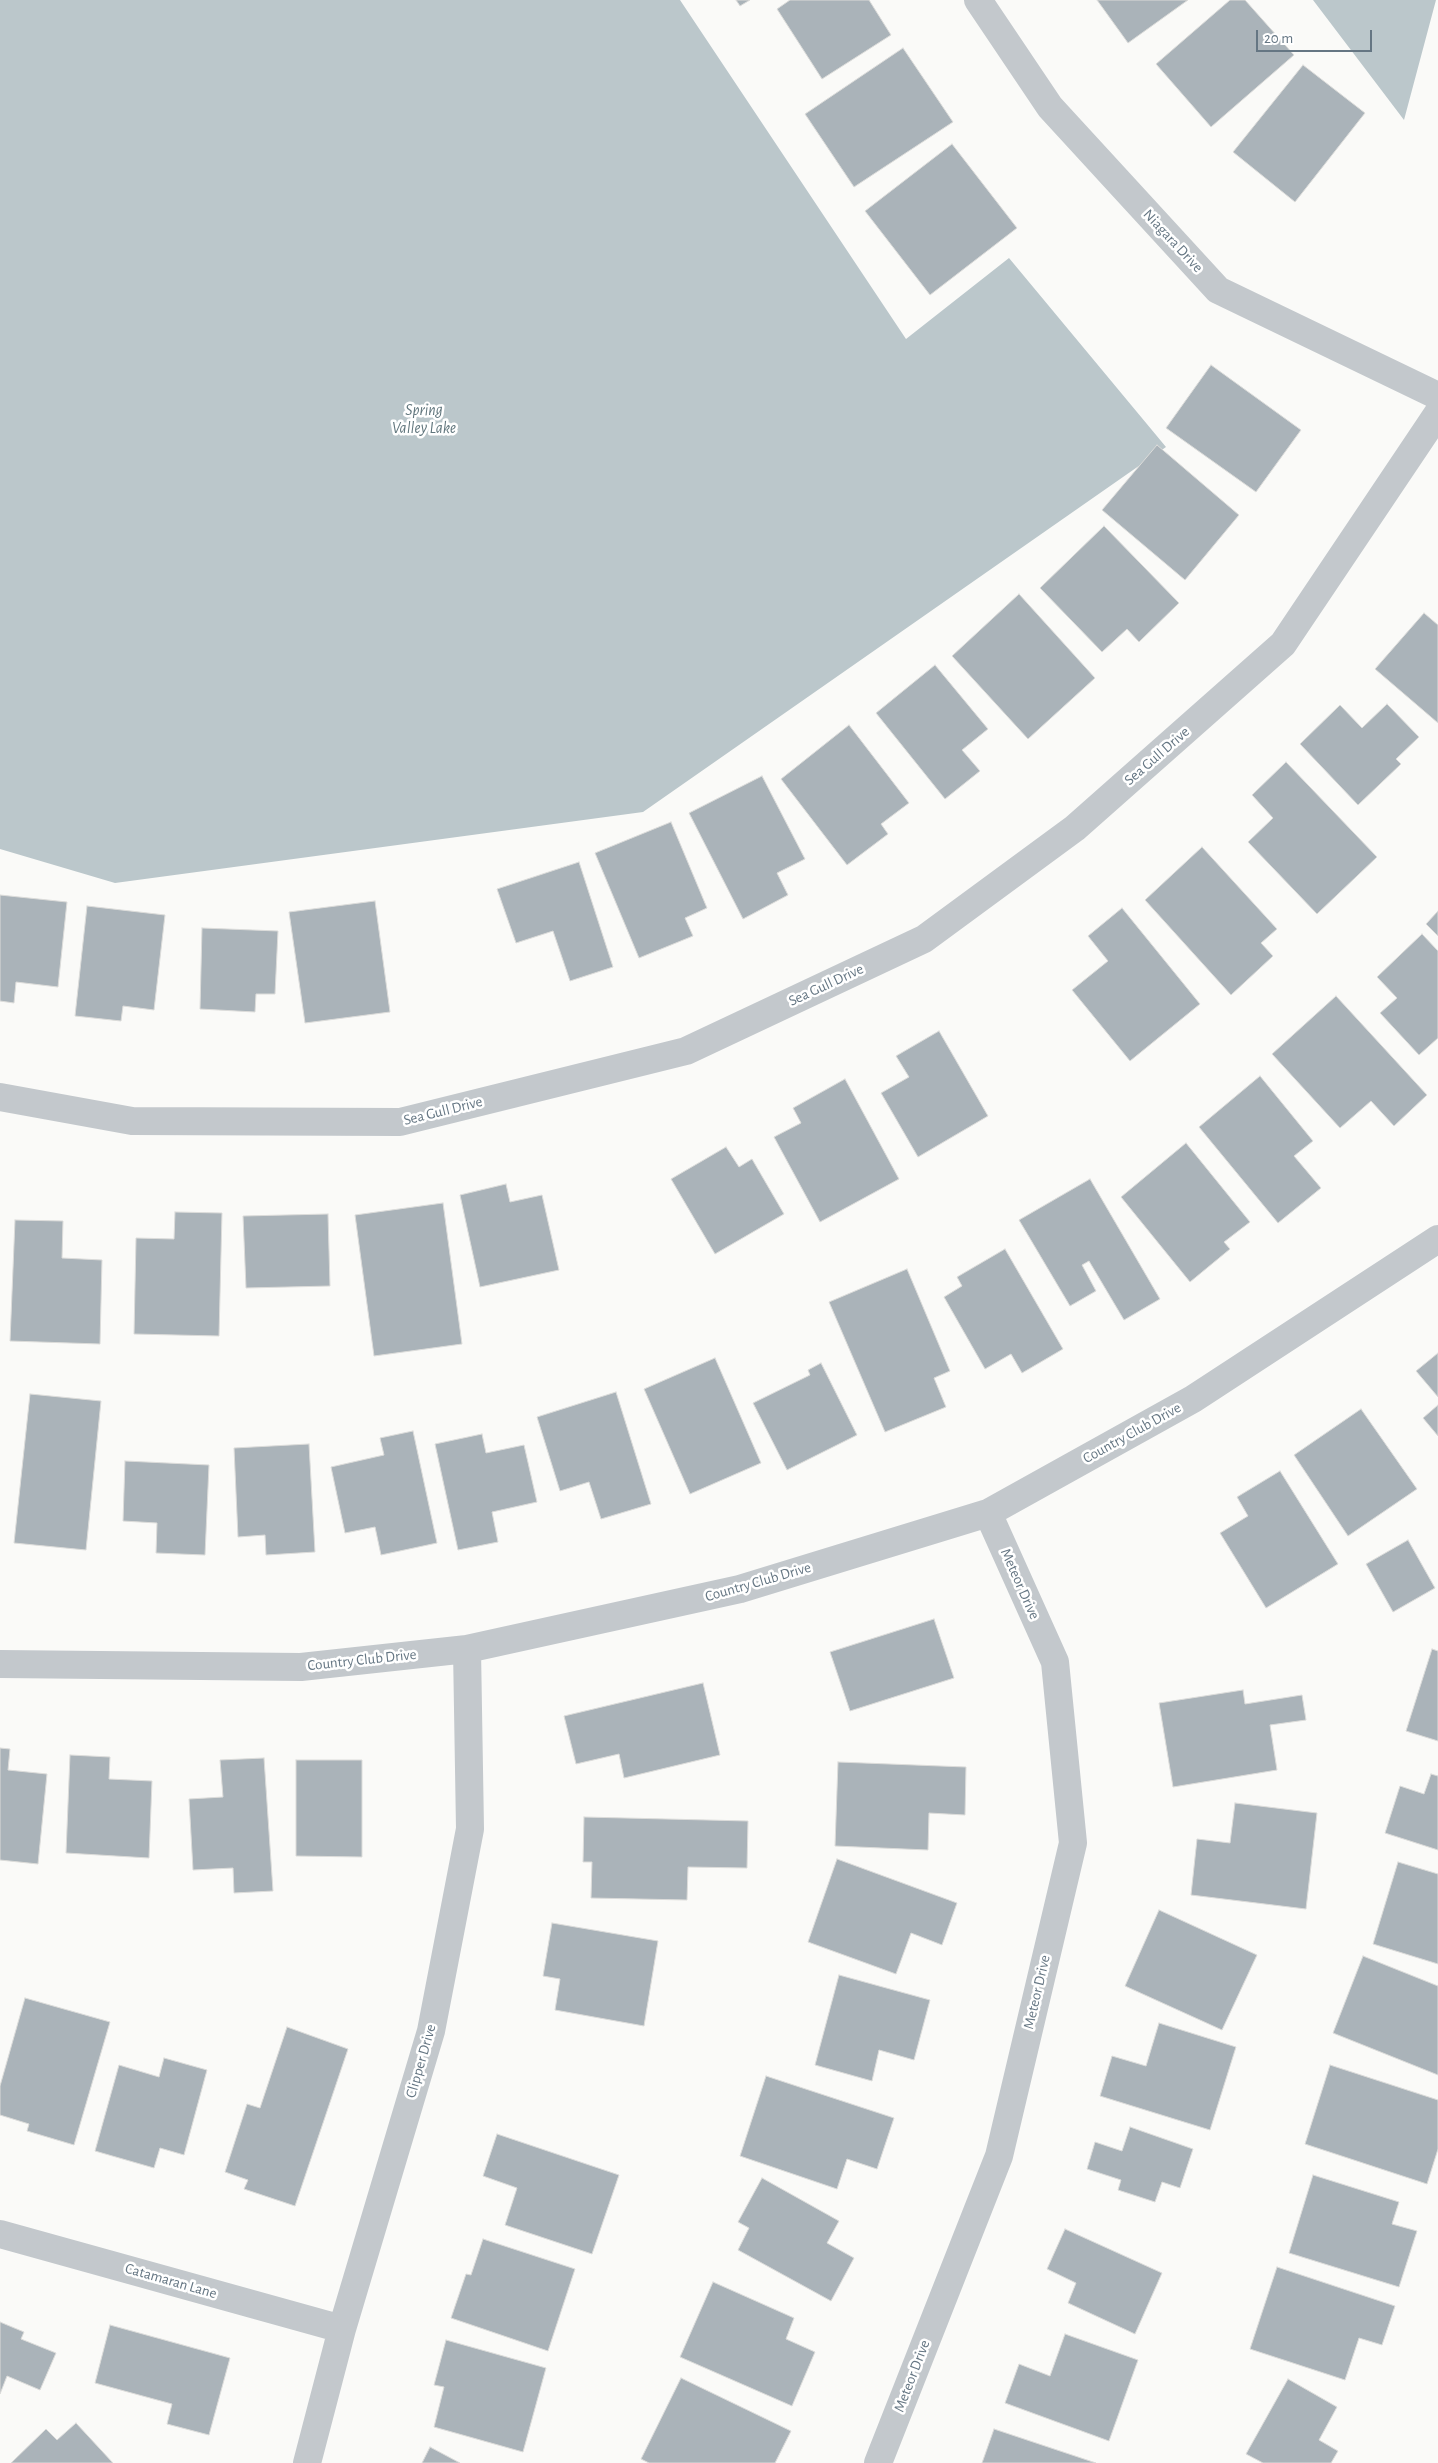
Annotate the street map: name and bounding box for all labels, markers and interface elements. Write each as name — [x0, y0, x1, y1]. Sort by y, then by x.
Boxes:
scale bar — [1258, 20, 1374, 52]
text: 20 m — [1264, 31, 1293, 46]
street label: Niagara Drive — [1139, 206, 1207, 276]
water label: Spring Valley Lake — [392, 400, 456, 438]
street label: Sea Gull Drive — [1121, 723, 1193, 789]
street label: Sea Gull Drive — [786, 960, 866, 1010]
street label: Sea Gull Drive — [402, 1093, 484, 1129]
street label: Country Club Drive — [1080, 1399, 1184, 1467]
street label: Meteor Drive — [996, 1546, 1044, 1622]
street label: Country Club Drive — [703, 1558, 813, 1606]
street label: Country Club Drive — [307, 1645, 417, 1675]
street label: Meteor Drive — [1020, 1953, 1054, 2031]
street label: Clipper Drive — [402, 2022, 440, 2100]
street label: Catamaran Lane — [123, 2259, 219, 2303]
street label: Meteor Drive — [890, 2337, 934, 2415]

